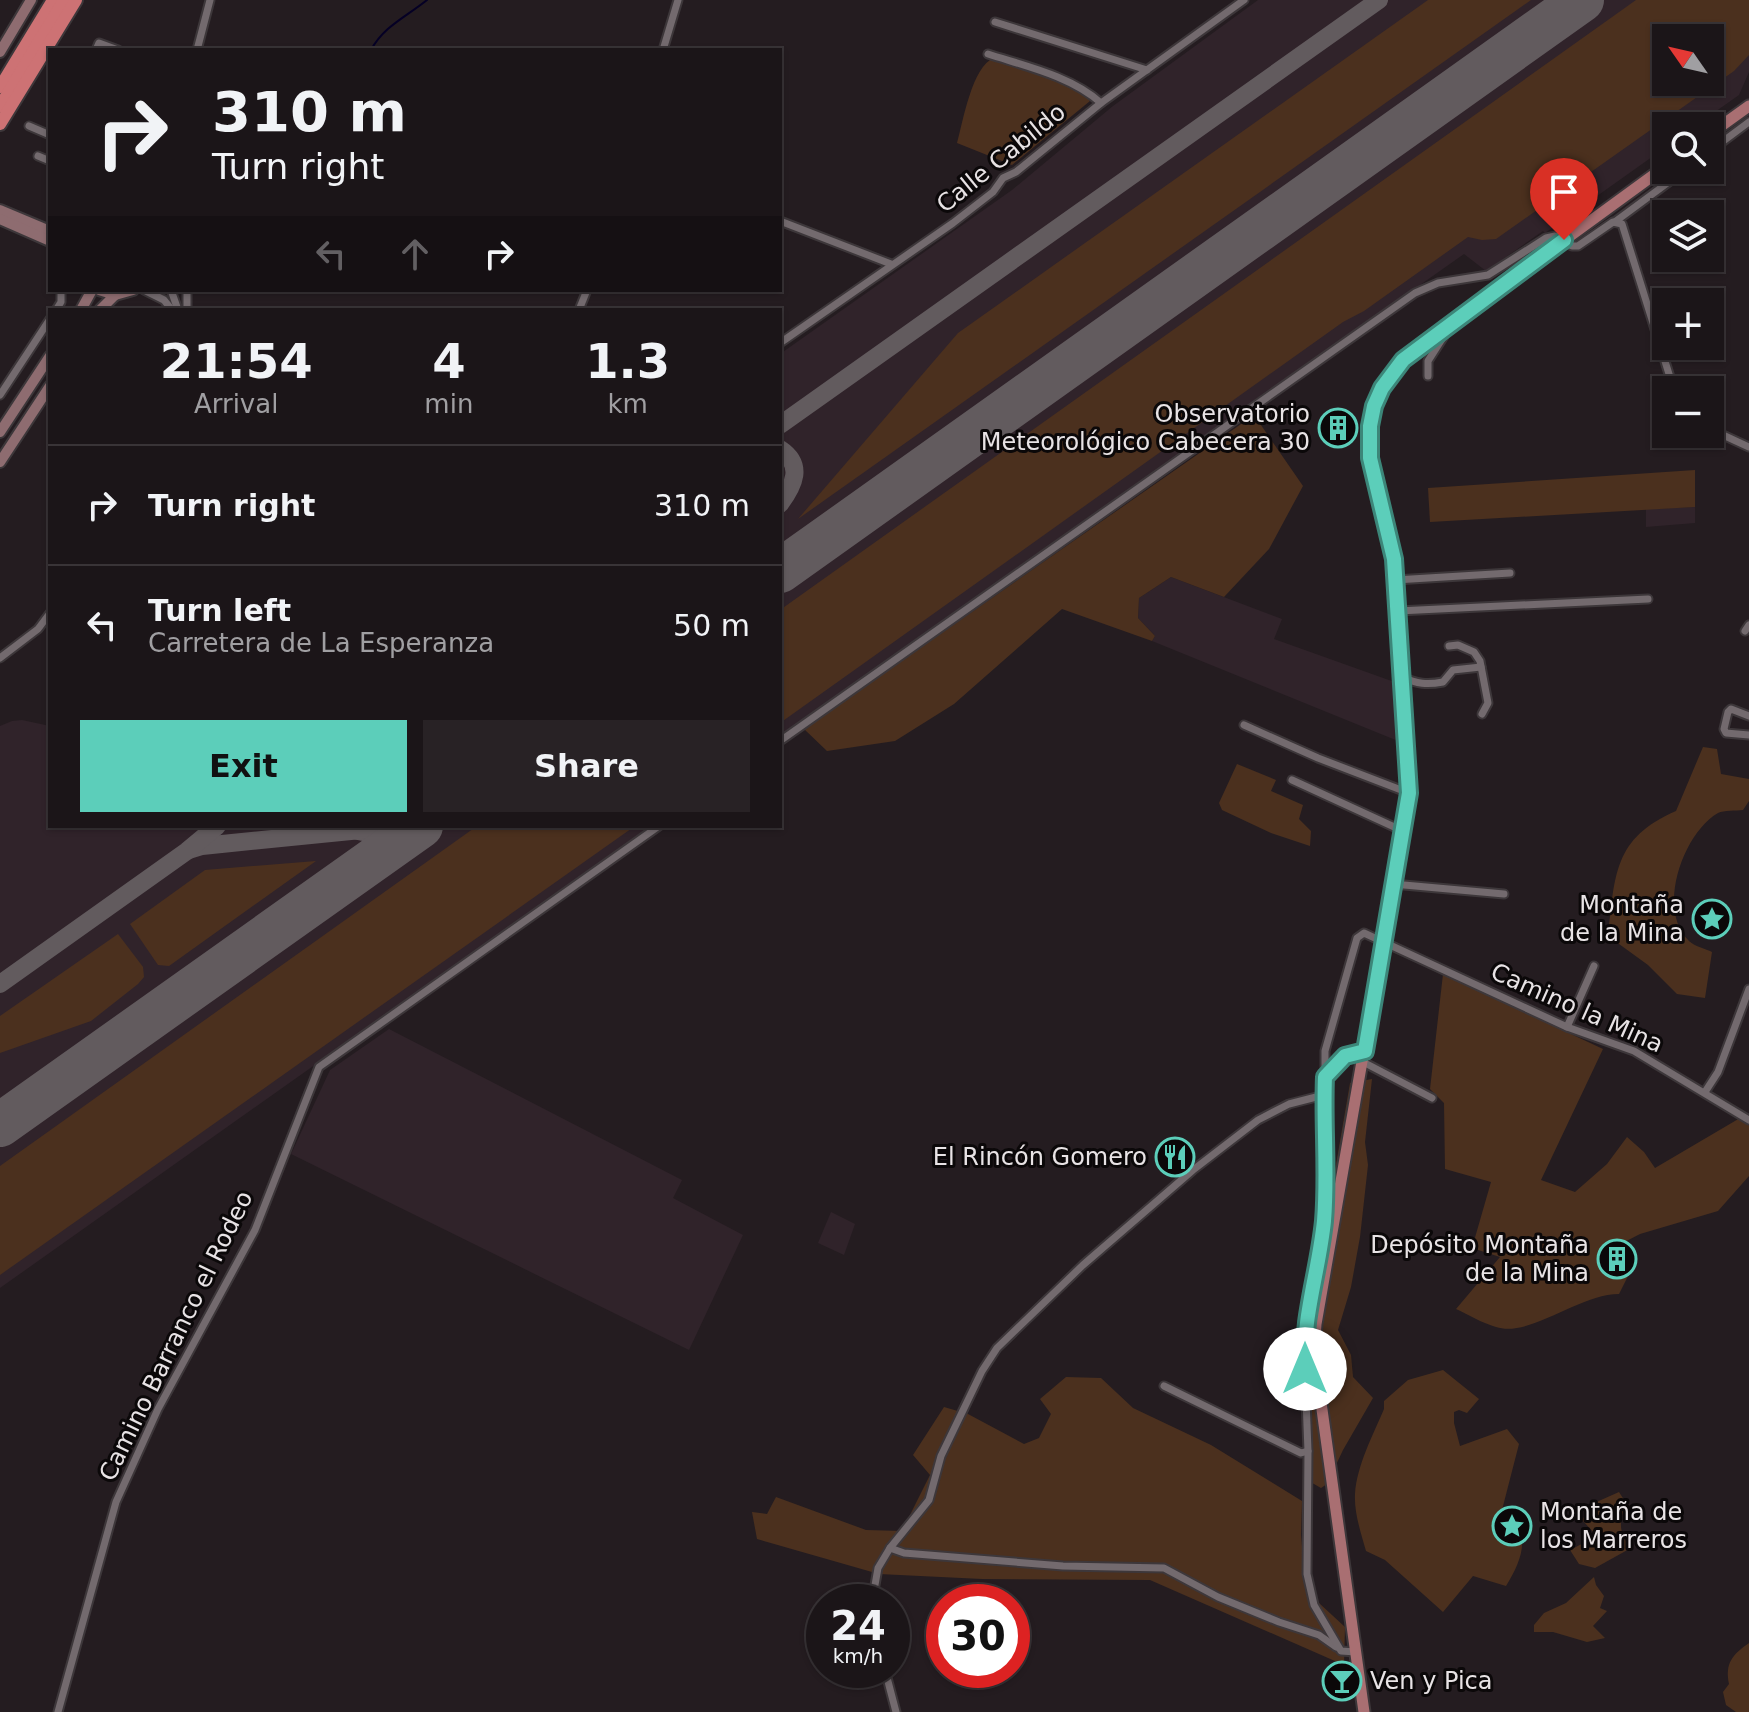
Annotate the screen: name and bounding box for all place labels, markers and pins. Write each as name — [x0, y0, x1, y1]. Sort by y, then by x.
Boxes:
pin — [1530, 158, 1598, 240]
place label: Observatorio Meteorológico Cabecera 30 — [981, 400, 1310, 456]
building icon: Observatorio Meteorológico Cabecera 30 — [1317, 407, 1359, 449]
place label: Montaña de la Mina — [1560, 891, 1684, 947]
place icon: Montaña de la Mina — [1691, 898, 1733, 940]
restaurant icon: El Rincón Gomero — [1154, 1136, 1196, 1178]
place label: El Rincón Gomero — [933, 1143, 1147, 1171]
place label: Depósito Montaña de la Mina — [1370, 1231, 1589, 1287]
building icon: Depósito Montaña de la Mina — [1596, 1238, 1638, 1280]
place label: Montaña de los Marreros — [1540, 1498, 1687, 1554]
place icon: Montaña de los Marreros — [1491, 1505, 1533, 1547]
bar icon: Ven y Pica — [1321, 1660, 1363, 1702]
place label: Ven y Pica — [1370, 1667, 1493, 1695]

